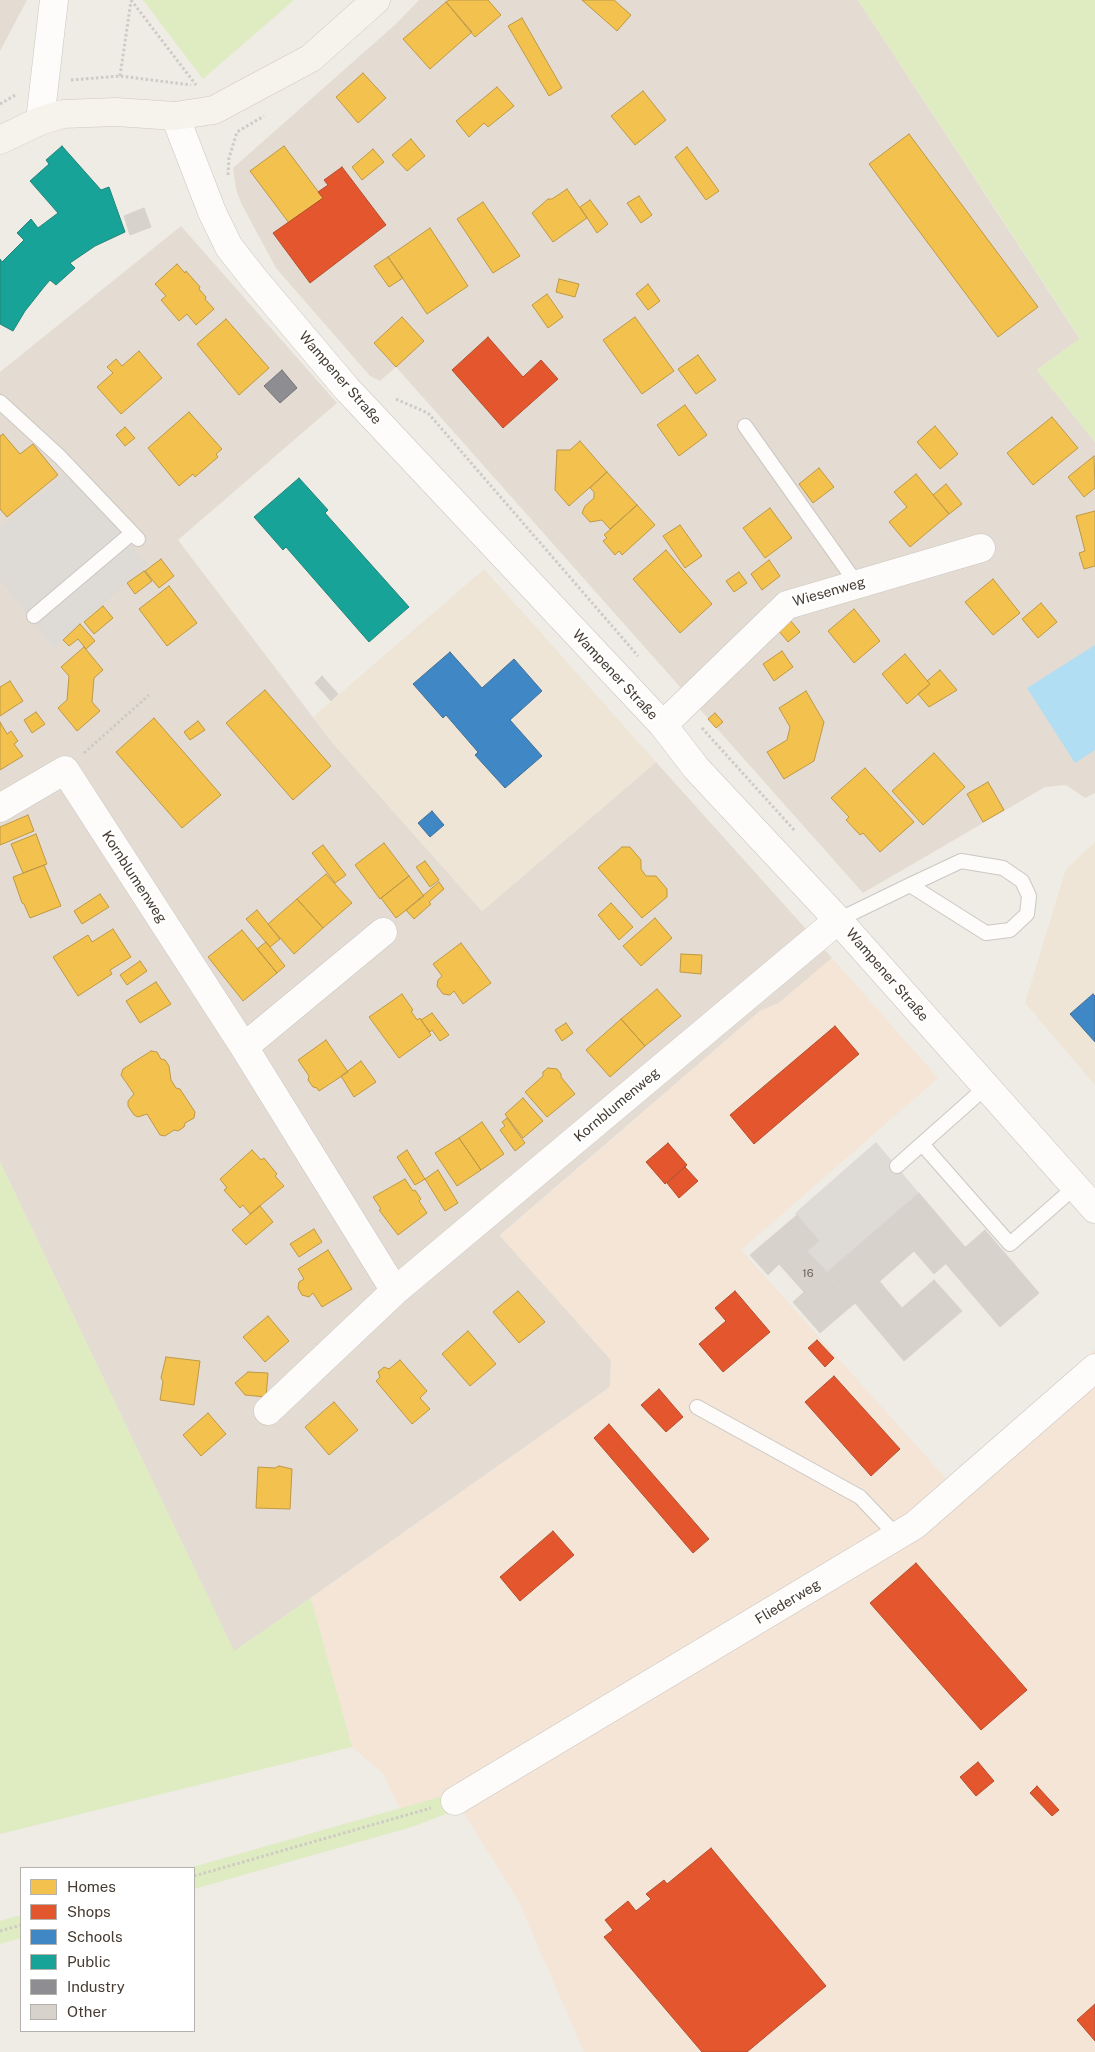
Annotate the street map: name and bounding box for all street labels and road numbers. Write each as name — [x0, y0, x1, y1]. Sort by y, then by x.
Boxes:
street label: Wampener Straße — [295, 328, 385, 428]
street label: Wiesenweg — [791, 574, 867, 610]
street label: Wampener Straße — [569, 626, 661, 724]
street label: Kornblumenweg — [98, 828, 170, 926]
street label: Wampener Straße — [842, 925, 932, 1025]
street label: Kornblumenweg — [571, 1064, 663, 1146]
street label: Fliederweg — [752, 1576, 824, 1628]

